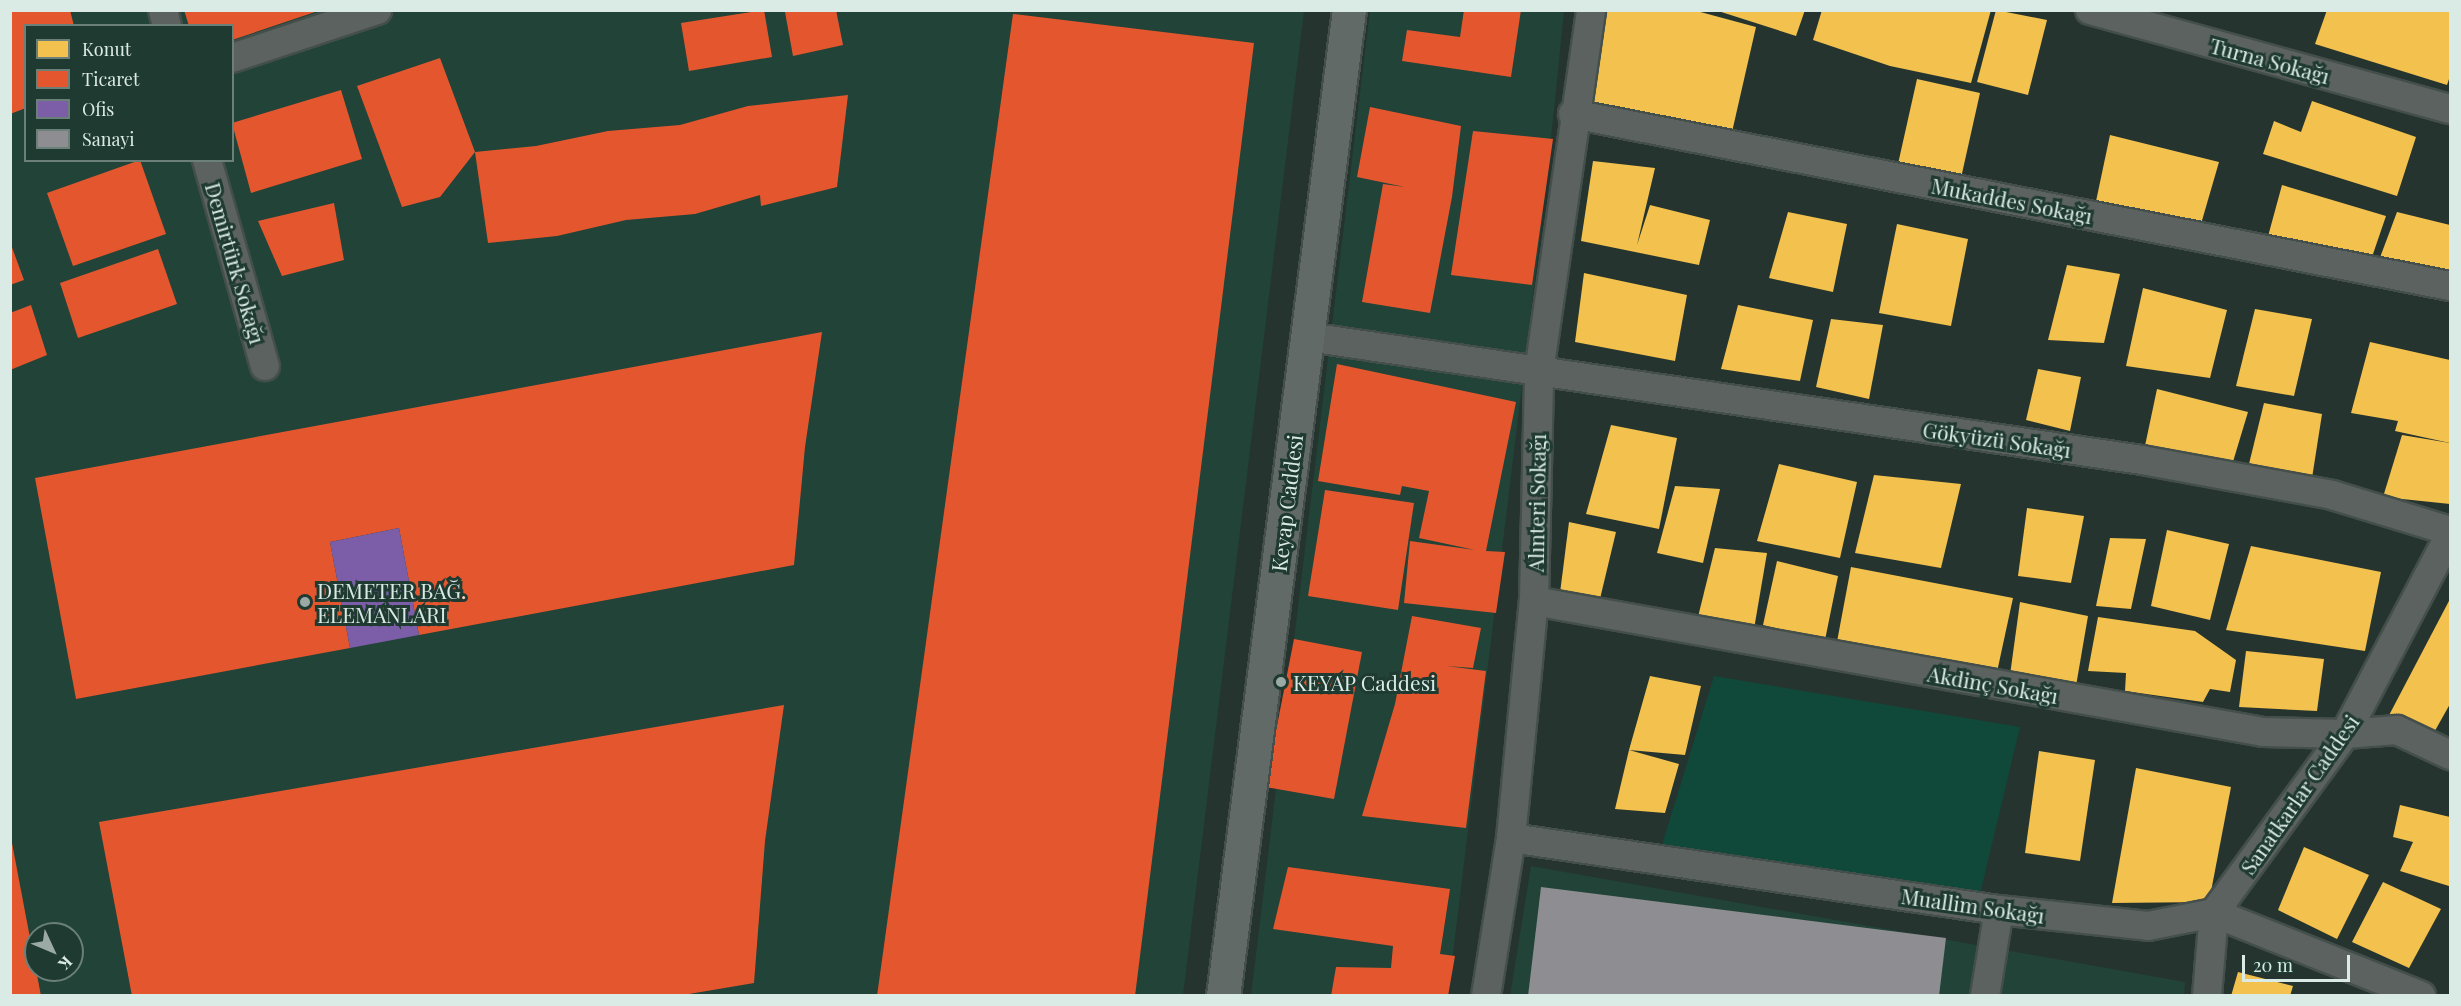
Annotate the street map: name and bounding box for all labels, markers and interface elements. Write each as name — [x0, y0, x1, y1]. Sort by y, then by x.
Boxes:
legend — [24, 24, 234, 162]
street label: Turna Sokağı — [2207, 32, 2333, 88]
text: Konut — [82, 37, 131, 61]
text: Ticaret — [82, 67, 139, 91]
text: Ofis — [82, 97, 114, 121]
text: Sanayi — [82, 127, 135, 151]
street label: Mukaddes Sokağı — [1929, 172, 2095, 228]
street label: Demirtürk Sokağı — [201, 179, 271, 347]
street label: Gökyüzü Sokağı — [1921, 416, 2073, 462]
street label: Keyap Caddesi — [1265, 433, 1307, 573]
street label: Alınteri Sokağı — [1522, 434, 1550, 572]
place label: DEMETER BAĞ. ELEMANLARI — [317, 577, 467, 627]
marker: DEMETER BAĞ. ELEMANLARI — [298, 595, 312, 609]
street label: Akdinç Sokağı — [1926, 660, 2060, 708]
place label: KEYAP Caddesi — [1293, 669, 1437, 695]
marker: KEYAP Caddesi — [1274, 675, 1288, 689]
street label: Sanatkarlar Caddesi — [2234, 709, 2364, 879]
street label: Muallim Sokağı — [1900, 882, 2046, 928]
north arrow — [24, 922, 84, 982]
scale bar — [2245, 943, 2353, 981]
text: K — [54, 952, 77, 975]
text: 20 m — [2253, 953, 2293, 977]

